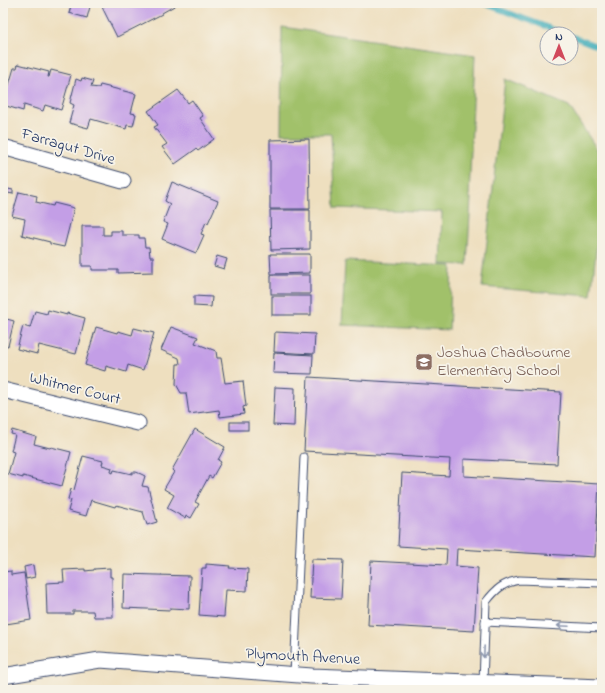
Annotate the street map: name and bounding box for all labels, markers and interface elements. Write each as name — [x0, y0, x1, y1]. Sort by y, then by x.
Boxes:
north arrow — [539, 26, 579, 66]
text: N — [555, 29, 563, 45]
street label: Farragut Drive — [17, 122, 119, 172]
place label: Joshua Chadbourne Elementary School — [437, 341, 571, 383]
school or university icon: Joshua Chadbourne Elementary School — [414, 352, 434, 372]
street label: Whitmer Court — [27, 366, 124, 412]
one-way arrow — [557, 622, 570, 629]
street label: Plymouth Avenue — [245, 642, 362, 672]
one-way arrow — [481, 645, 488, 658]

